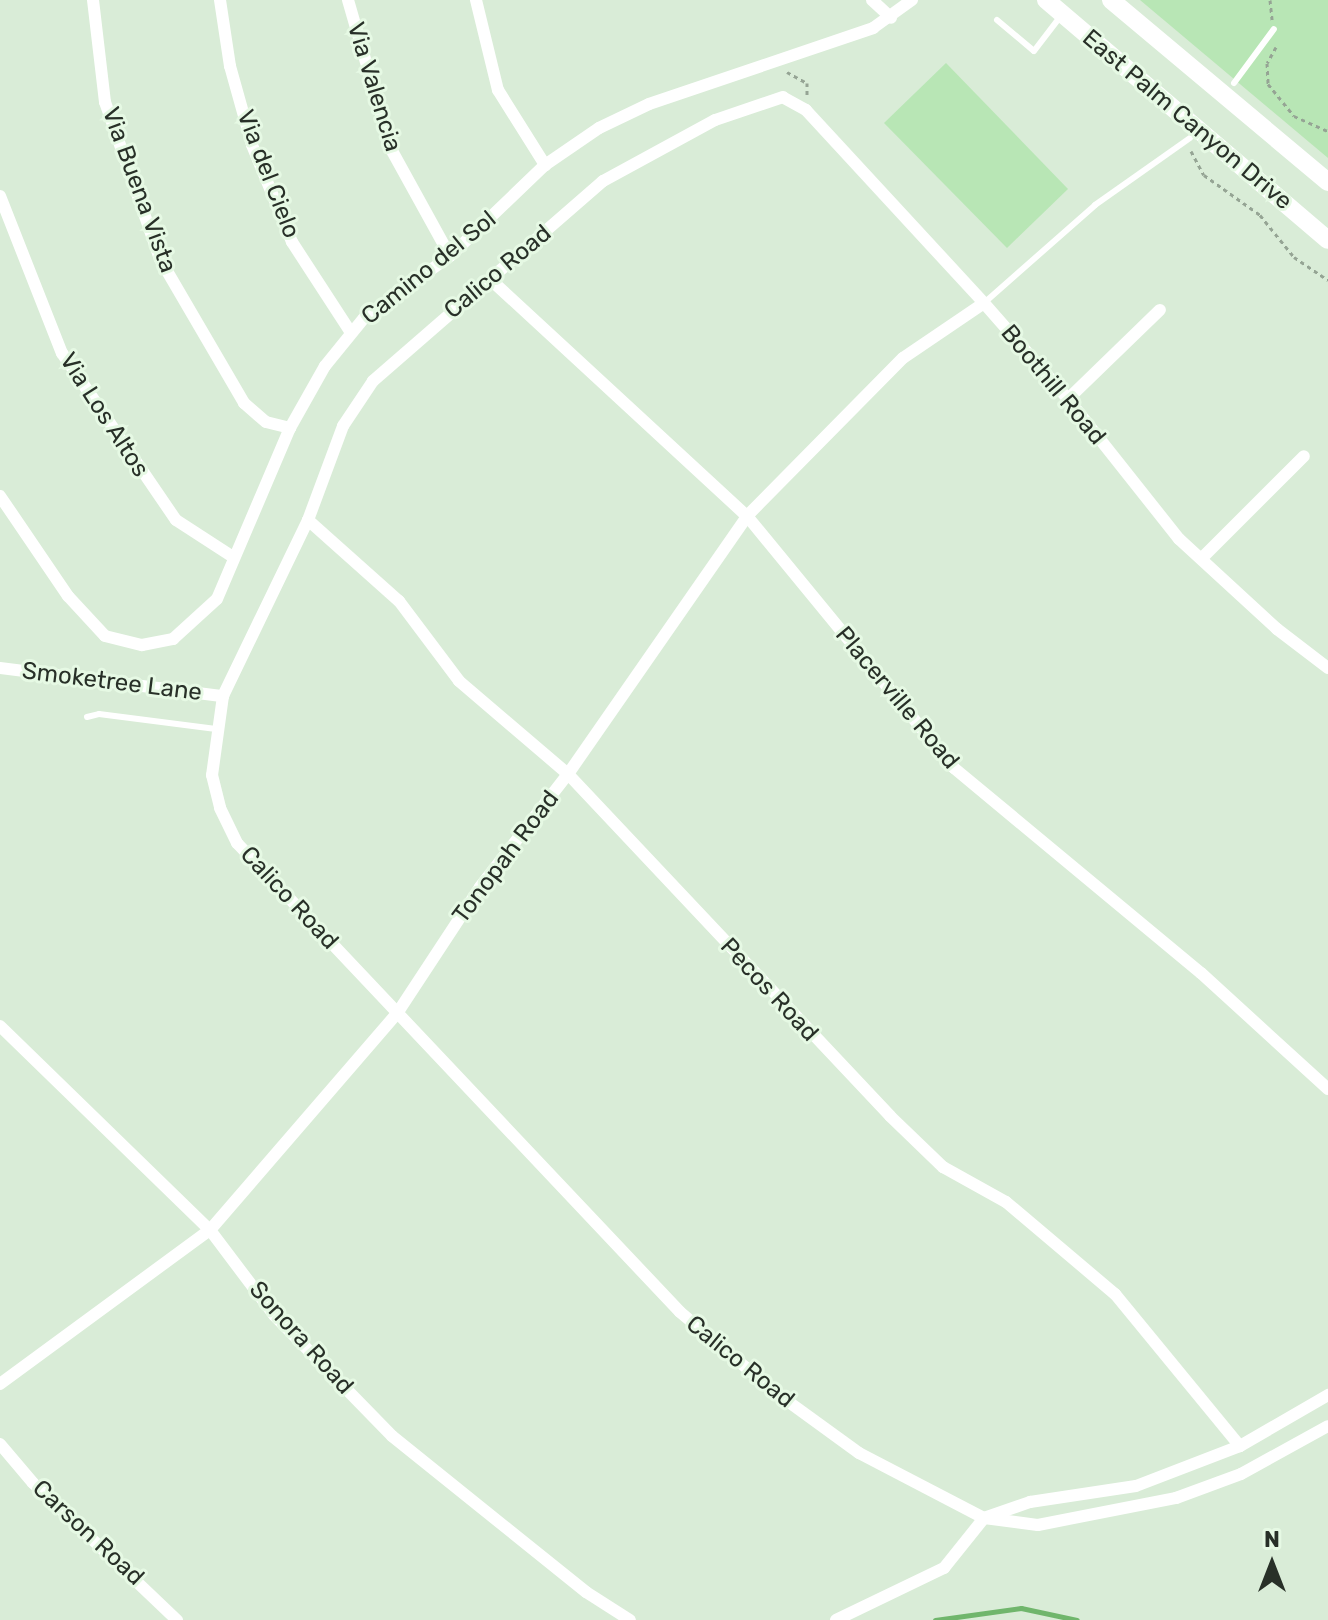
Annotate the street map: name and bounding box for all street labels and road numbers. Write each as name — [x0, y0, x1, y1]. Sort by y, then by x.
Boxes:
street label: Via Valencia — [341, 19, 407, 155]
street label: East Palm Canyon Drive — [1076, 24, 1298, 216]
street label: Via Buena Vista — [96, 103, 182, 277]
street label: Via del Cielo — [230, 106, 306, 242]
street label: Camino del Sol — [356, 205, 502, 331]
street label: Calico Road — [439, 219, 557, 325]
street label: Boothill Road — [995, 319, 1111, 451]
street label: Via Los Altos — [53, 347, 155, 483]
street label: Placerville Road — [829, 621, 965, 775]
street label: Smoketree Lane — [20, 657, 204, 707]
street label: Tonopah Road — [447, 785, 565, 929]
street label: Calico Road — [234, 840, 344, 956]
street label: Pecos Road — [714, 932, 824, 1048]
street label: Sonora Road — [243, 1276, 359, 1400]
street label: Calico Road — [680, 1310, 800, 1414]
street label: Carson Road — [26, 1474, 150, 1592]

